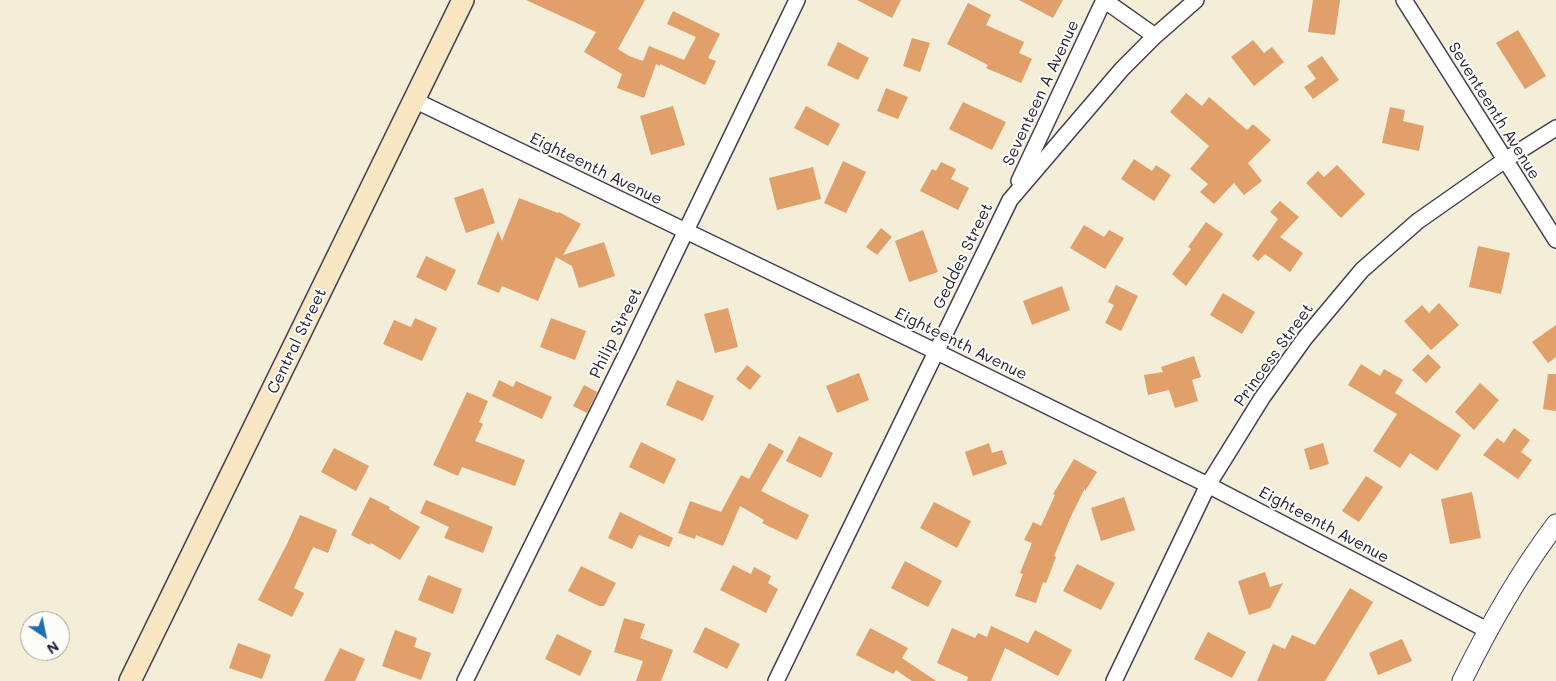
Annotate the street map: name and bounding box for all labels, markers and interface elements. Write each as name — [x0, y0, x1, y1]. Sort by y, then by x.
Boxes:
street label: Seventeen A Avenue — [999, 17, 1083, 169]
street label: Seventeenth Avenue — [1444, 39, 1544, 183]
street label: Eighteenth Avenue — [527, 129, 665, 209]
street label: Geddes Street — [929, 200, 997, 312]
street label: Central Street — [263, 285, 331, 397]
street label: Philip Street — [586, 285, 646, 381]
street label: Princess Street — [1230, 300, 1318, 410]
street label: Eighteenth Avenue — [892, 304, 1030, 384]
street label: Eighteenth Avenue — [1256, 483, 1392, 567]
north arrow — [20, 611, 70, 661]
text: N — [43, 637, 63, 659]

